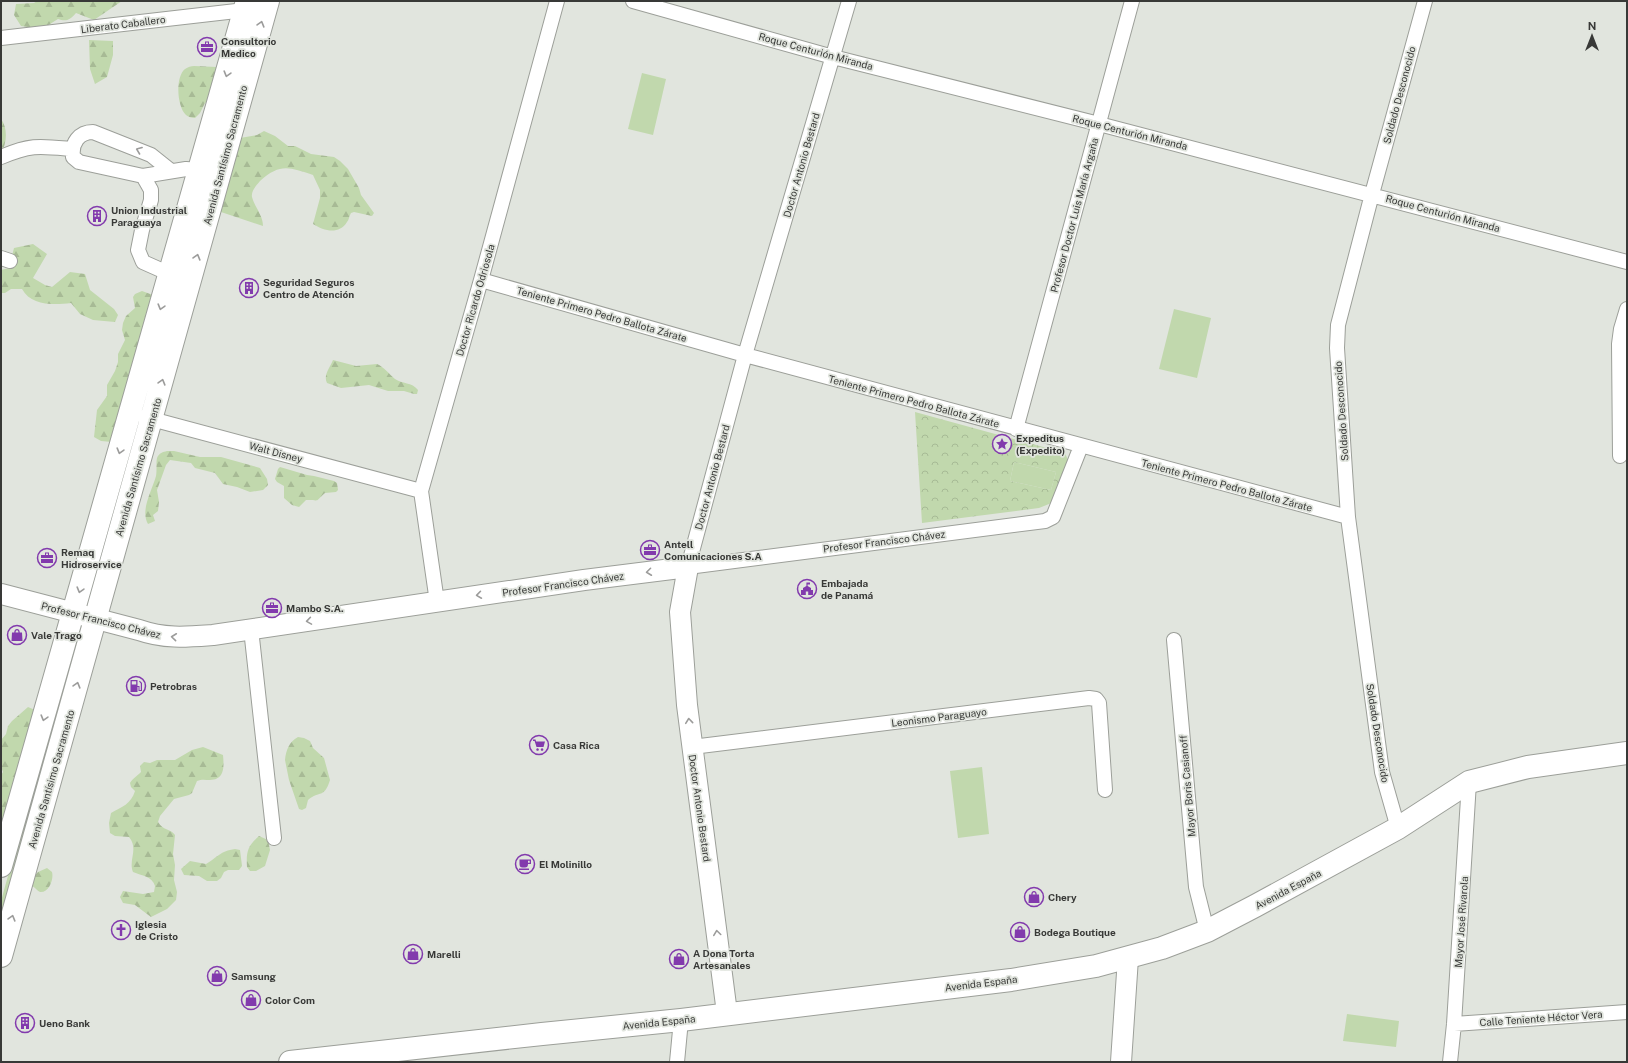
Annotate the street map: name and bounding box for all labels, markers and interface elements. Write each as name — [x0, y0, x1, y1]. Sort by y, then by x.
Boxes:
street label: Liberato Caballero — [80, 13, 166, 35]
north arrow — [1572, 16, 1612, 56]
one-way arrow — [256, 20, 265, 27]
text: N — [1588, 20, 1596, 32]
street label: Roque Centurión Miranda — [757, 30, 875, 72]
place label: Consultorio Medico — [221, 35, 277, 59]
office icon: Consultorio Medico — [196, 36, 218, 58]
street label: Soldado Desconocido — [1380, 45, 1418, 145]
one-way arrow — [223, 71, 231, 78]
street label: Avenida Santísimo Sacramento — [201, 84, 249, 226]
street label: Doctor Antonio Bestard — [780, 111, 822, 219]
street label: Roque Centurión Miranda — [1071, 112, 1189, 152]
street label: Profesor Doctor Luis María Argaña — [1048, 136, 1100, 294]
one-way arrow — [135, 147, 143, 155]
street label: Roque Centurión Miranda — [1384, 192, 1502, 234]
place label: Union Industrial Paraguaya — [111, 204, 187, 228]
building icon: Union Industrial Paraguaya — [86, 205, 108, 227]
street label: Doctor Ricardo Odriosola — [453, 243, 497, 357]
one-way arrow — [192, 254, 201, 261]
place label: Seguridad Seguros Centro de Atención — [263, 276, 354, 300]
building icon: Seguridad Seguros Centro de Atención — [238, 277, 260, 299]
street label: Teniente Primero Pedro Ballota Zárate — [516, 284, 689, 344]
one-way arrow — [157, 304, 165, 310]
street label: Soldado Desconocido — [1331, 360, 1350, 461]
street label: Teniente Primero Pedro Ballota Zárate — [827, 372, 1001, 430]
one-way arrow — [157, 379, 166, 386]
street label: Avenida Santísimo Sacramento — [112, 396, 164, 538]
street label: Doctor Antonio Bestard — [692, 423, 732, 531]
place label: Expeditus (Expedito) — [1016, 432, 1065, 456]
place icon: Expeditus (Expedito) — [991, 433, 1013, 455]
street label: Walt Disney — [248, 439, 305, 465]
one-way arrow — [116, 447, 125, 454]
street label: Teniente Primero Pedro Ballota Zárate — [1140, 456, 1314, 514]
street label: Profesor Francisco Chávez — [822, 528, 946, 554]
place label: Antell Comunicaciones S.A — [664, 538, 762, 562]
office icon: Antell Comunicaciones S.A — [639, 539, 661, 561]
place label: Remaq Hidroservice — [61, 546, 122, 570]
office icon: Remaq Hidroservice — [36, 547, 58, 569]
one-way arrow — [646, 567, 653, 576]
street label: Profesor Francisco Chávez — [501, 569, 625, 598]
place label: Embajada de Panamá — [821, 577, 874, 601]
public building icon: Embajada de Panamá — [796, 578, 818, 600]
one-way arrow — [77, 586, 85, 593]
one-way arrow — [476, 590, 482, 599]
office icon: Mambo S.A. — [261, 597, 283, 619]
street label: Profesor Francisco Chávez — [40, 599, 162, 641]
place label: Mambo S.A. — [286, 602, 344, 614]
one-way arrow — [306, 616, 312, 625]
shop icon: Vale Trago — [6, 624, 28, 646]
place label: Vale Trago — [31, 629, 82, 641]
one-way arrow — [171, 633, 177, 642]
fuel station icon: Petrobras — [125, 675, 147, 697]
place label: Petrobras — [150, 680, 197, 692]
one-way arrow — [72, 682, 81, 689]
street label: Soldado Desconocido — [1364, 683, 1392, 784]
street label: Leonismo Paraguayo — [891, 705, 988, 729]
street label: Avenida Santísimo Sacramento — [25, 708, 77, 850]
one-way arrow — [40, 715, 48, 722]
one-way arrow — [685, 718, 694, 724]
supermarket icon: Casa Rica — [528, 734, 550, 756]
street label: Mayor Boris Casianoff — [1177, 735, 1197, 837]
place label: Casa Rica — [553, 739, 600, 751]
street label: Doctor Antonio Bestard — [687, 754, 713, 863]
cafe icon: El Molinillo — [514, 853, 536, 875]
place label: El Molinillo — [539, 858, 592, 870]
street label: Avenida España — [1253, 867, 1323, 911]
street label: Mayor José Rivarola — [1452, 876, 1470, 968]
shop icon: Chery — [1023, 886, 1045, 908]
place label: Chery — [1048, 891, 1077, 903]
one-way arrow — [7, 915, 15, 921]
place label: Iglesia de Cristo — [135, 918, 178, 942]
church icon: Iglesia de Cristo — [110, 919, 132, 941]
shop icon: Bodega Boutique — [1009, 921, 1031, 943]
place label: Bodega Boutique — [1034, 926, 1116, 938]
one-way arrow — [713, 930, 722, 936]
shop icon: Marelli — [402, 943, 424, 965]
place label: A Dona Torta Artesanales — [693, 947, 755, 971]
place label: Marelli — [427, 948, 461, 960]
shop icon: A Dona Torta Artesanales — [668, 948, 690, 970]
shop icon: Samsung — [206, 965, 228, 987]
place label: Samsung — [231, 970, 277, 982]
street label: Avenida España — [944, 973, 1018, 993]
shop icon: Color Com — [240, 989, 262, 1011]
place label: Color Com — [265, 994, 315, 1006]
street label: Calle Teniente Héctor Vera — [1479, 1008, 1603, 1028]
building icon: Ueno Bank — [14, 1012, 36, 1034]
street label: Avenida España — [622, 1012, 696, 1032]
place label: Ueno Bank — [39, 1017, 90, 1029]

